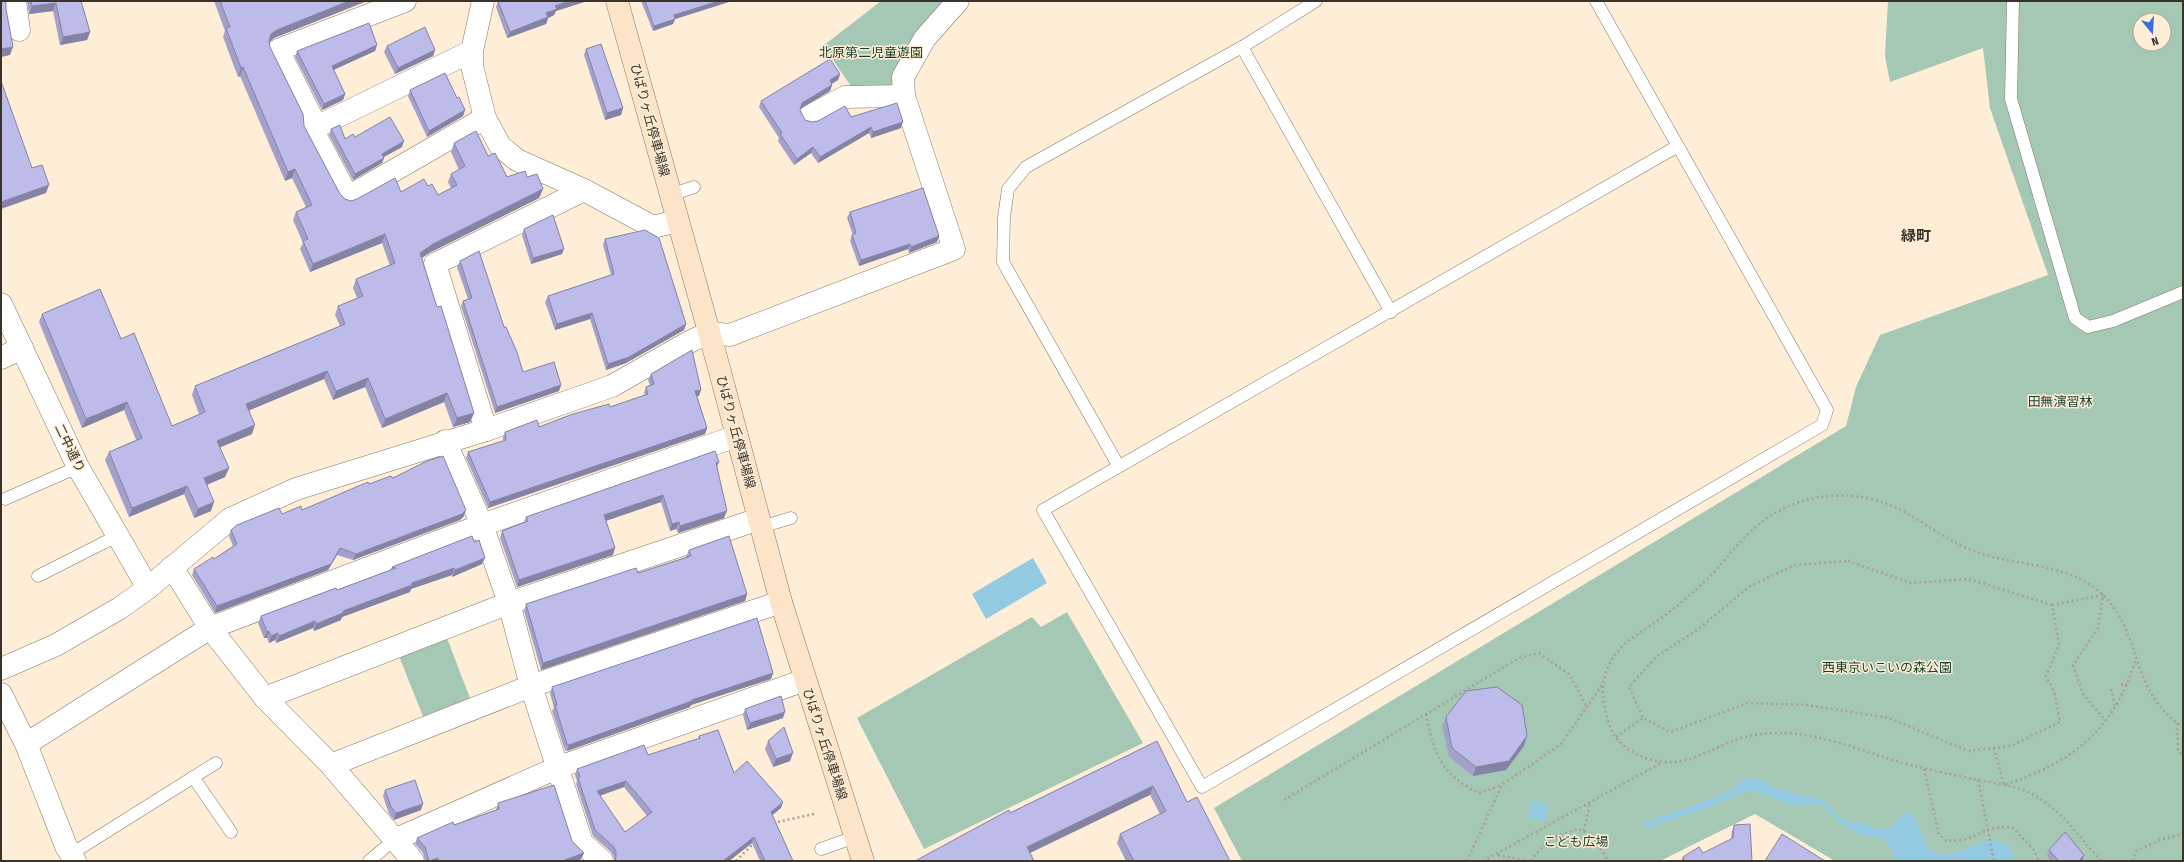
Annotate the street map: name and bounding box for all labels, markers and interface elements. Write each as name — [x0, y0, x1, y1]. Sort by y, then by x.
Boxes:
north arrow — [2132, 12, 2172, 52]
text: N — [2150, 34, 2160, 48]
park label: 北原第二児童遊園 — [819, 45, 923, 60]
street label: ひばりヶ丘停車場線 — [628, 62, 672, 178]
district label: 緑町 — [1901, 227, 1931, 245]
street label: ひばりヶ丘停車場線 — [714, 374, 758, 490]
park label: 田無演習林 — [2027, 394, 2093, 409]
street label: 二中通り — [52, 421, 88, 475]
park label: 西東京いこいの森公園 — [1822, 660, 1952, 675]
street label: ひばりヶ丘停車場線 — [800, 686, 850, 802]
park label: こども広場 — [1543, 834, 1609, 849]

